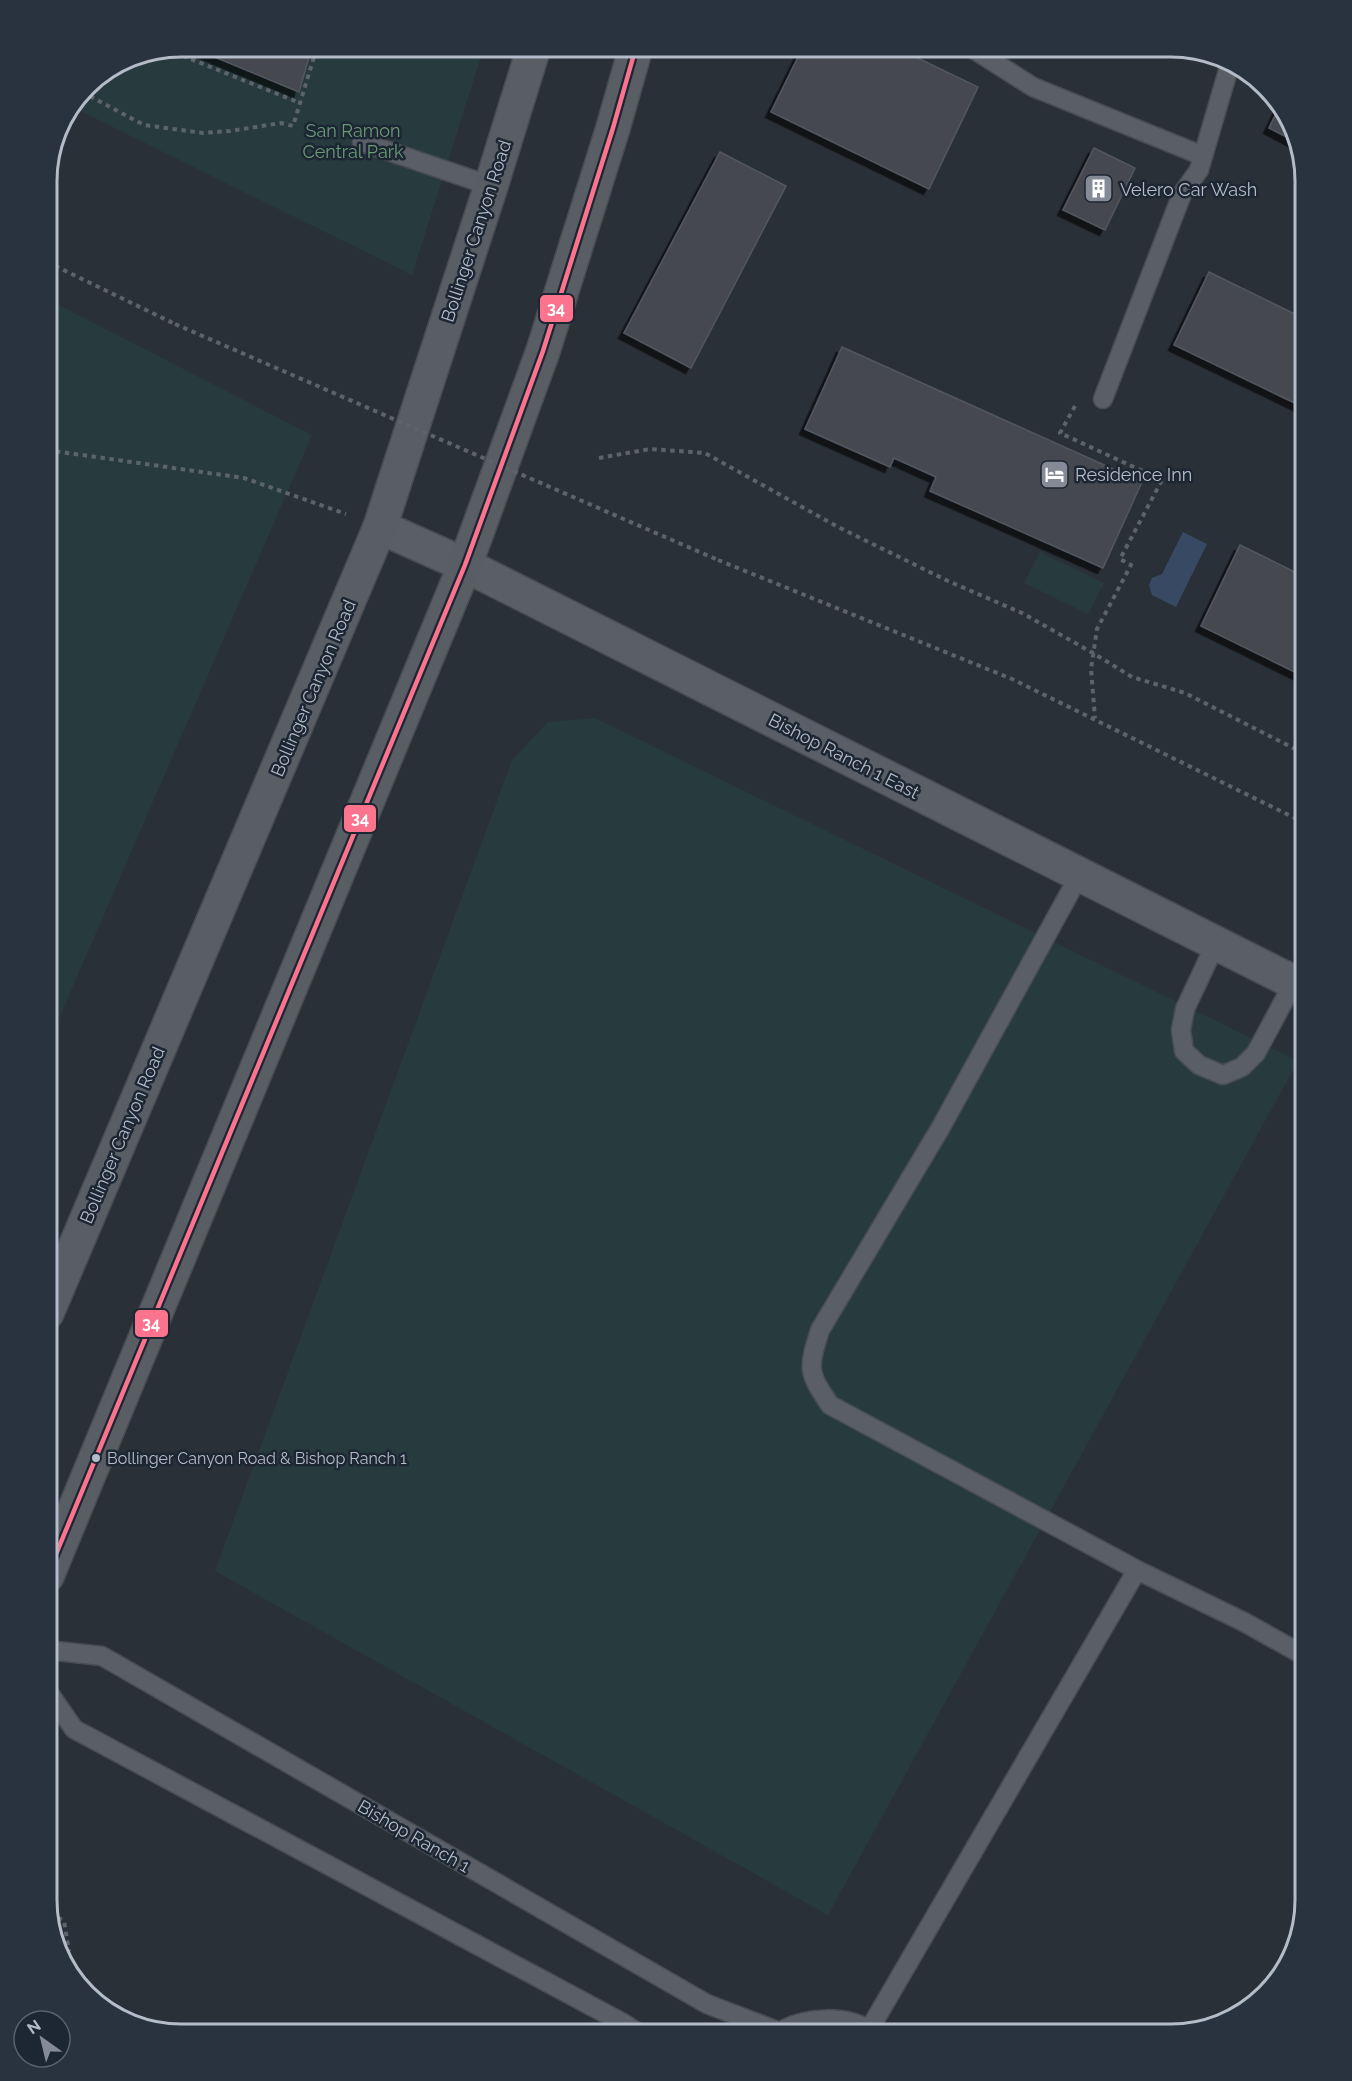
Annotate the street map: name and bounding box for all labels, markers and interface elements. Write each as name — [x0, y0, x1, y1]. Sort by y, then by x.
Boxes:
park label: San Ramon Central Park — [302, 120, 404, 162]
street label: Bollinger Canyon Road — [437, 137, 515, 325]
building icon: Velero Car Wash — [1083, 173, 1115, 205]
place label: Velero Car Wash — [1120, 179, 1257, 200]
line badge: 34 — [539, 294, 574, 323]
text: 34 — [547, 299, 565, 318]
hotel icon: Residence Inn — [1038, 458, 1070, 490]
place label: Residence Inn — [1075, 464, 1192, 485]
street label: Bollinger Canyon Road — [266, 596, 360, 780]
street label: Bishop Ranch 1 East — [765, 709, 923, 803]
line badge: 34 — [343, 804, 377, 833]
text: 34 — [351, 809, 369, 828]
street label: Bollinger Canyon Road — [75, 1043, 169, 1227]
line badge: 34 — [134, 1309, 169, 1338]
text: 34 — [142, 1314, 160, 1333]
place label: Bollinger Canyon Road & Bishop Ranch 1 — [107, 1449, 407, 1468]
marker: Bollinger Canyon Road & Bishop Ranch 1 — [90, 1452, 102, 1464]
street label: Bishop Ranch 1 — [354, 1795, 474, 1877]
north arrow — [12, 2009, 72, 2069]
text: N — [24, 2016, 44, 2038]

